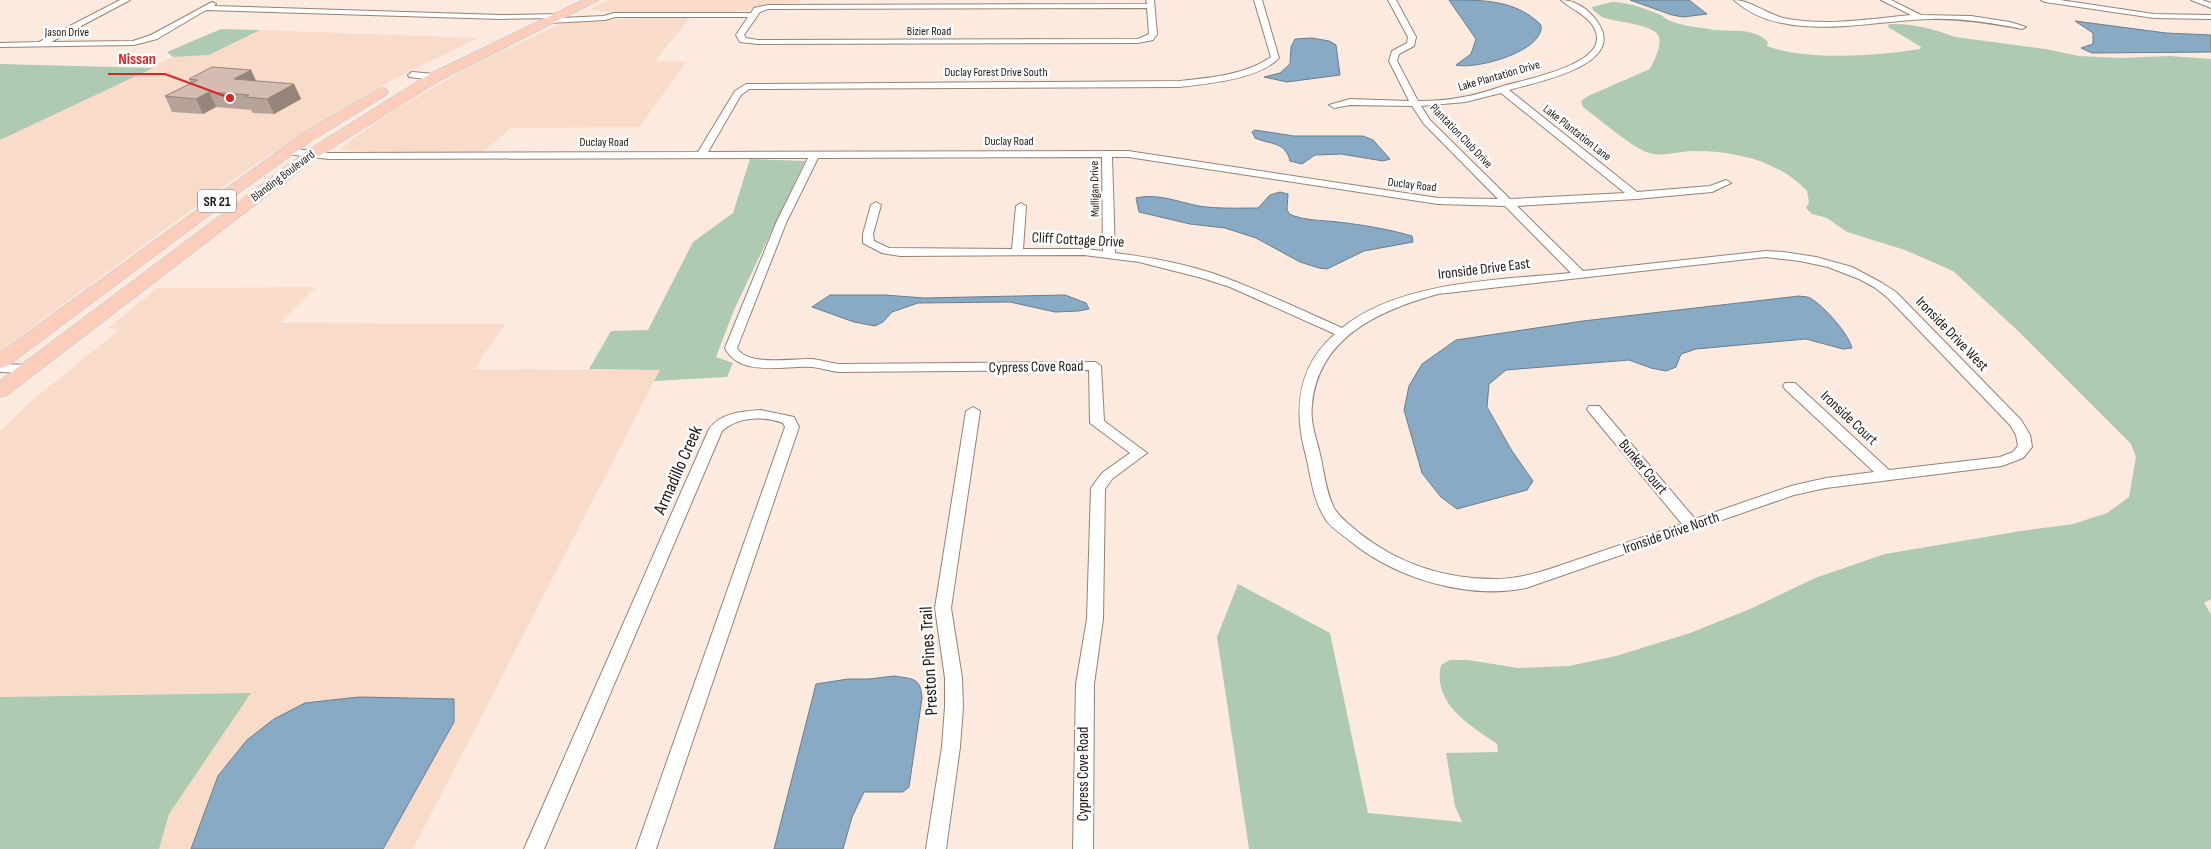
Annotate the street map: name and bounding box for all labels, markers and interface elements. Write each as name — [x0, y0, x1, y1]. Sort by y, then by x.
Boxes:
street label: Bizier Road — [907, 24, 951, 39]
street label: Jason Drive — [44, 25, 89, 40]
callout: Nissan — [108, 43, 165, 74]
text: Nissan — [118, 50, 156, 69]
street label: Lake Plantation Drive — [1456, 57, 1542, 95]
street label: Duclay Forest Drive South — [944, 65, 1048, 80]
street label: Plantation Club Drive — [1426, 101, 1496, 172]
street label: Lake Plantation Lane — [1540, 102, 1614, 164]
street label: Duclay Road — [984, 134, 1034, 149]
street label: Duclay Road — [579, 135, 629, 150]
street label: Blanding Boulevard — [248, 147, 318, 205]
street label: Mulligan Drive — [1087, 161, 1103, 217]
street label: Duclay Road — [1387, 175, 1437, 195]
road number: SR 21 — [198, 190, 236, 212]
street label: Cliff Cottage Drive — [1031, 228, 1125, 252]
street label: Ironside Drive East — [1437, 254, 1532, 284]
street label: Ironside Drive West — [1912, 293, 1993, 376]
street label: Cypress Cove Road — [989, 357, 1083, 377]
street label: Ironside Court — [1816, 387, 1882, 450]
street label: Armadillo Creek — [649, 422, 707, 518]
street label: Bunker Court — [1614, 436, 1672, 499]
street label: Ironside Drive North — [1620, 508, 1722, 558]
street label: Preston Pines Trail — [916, 606, 942, 716]
street label: Cypress Cove Road — [1074, 727, 1093, 821]

